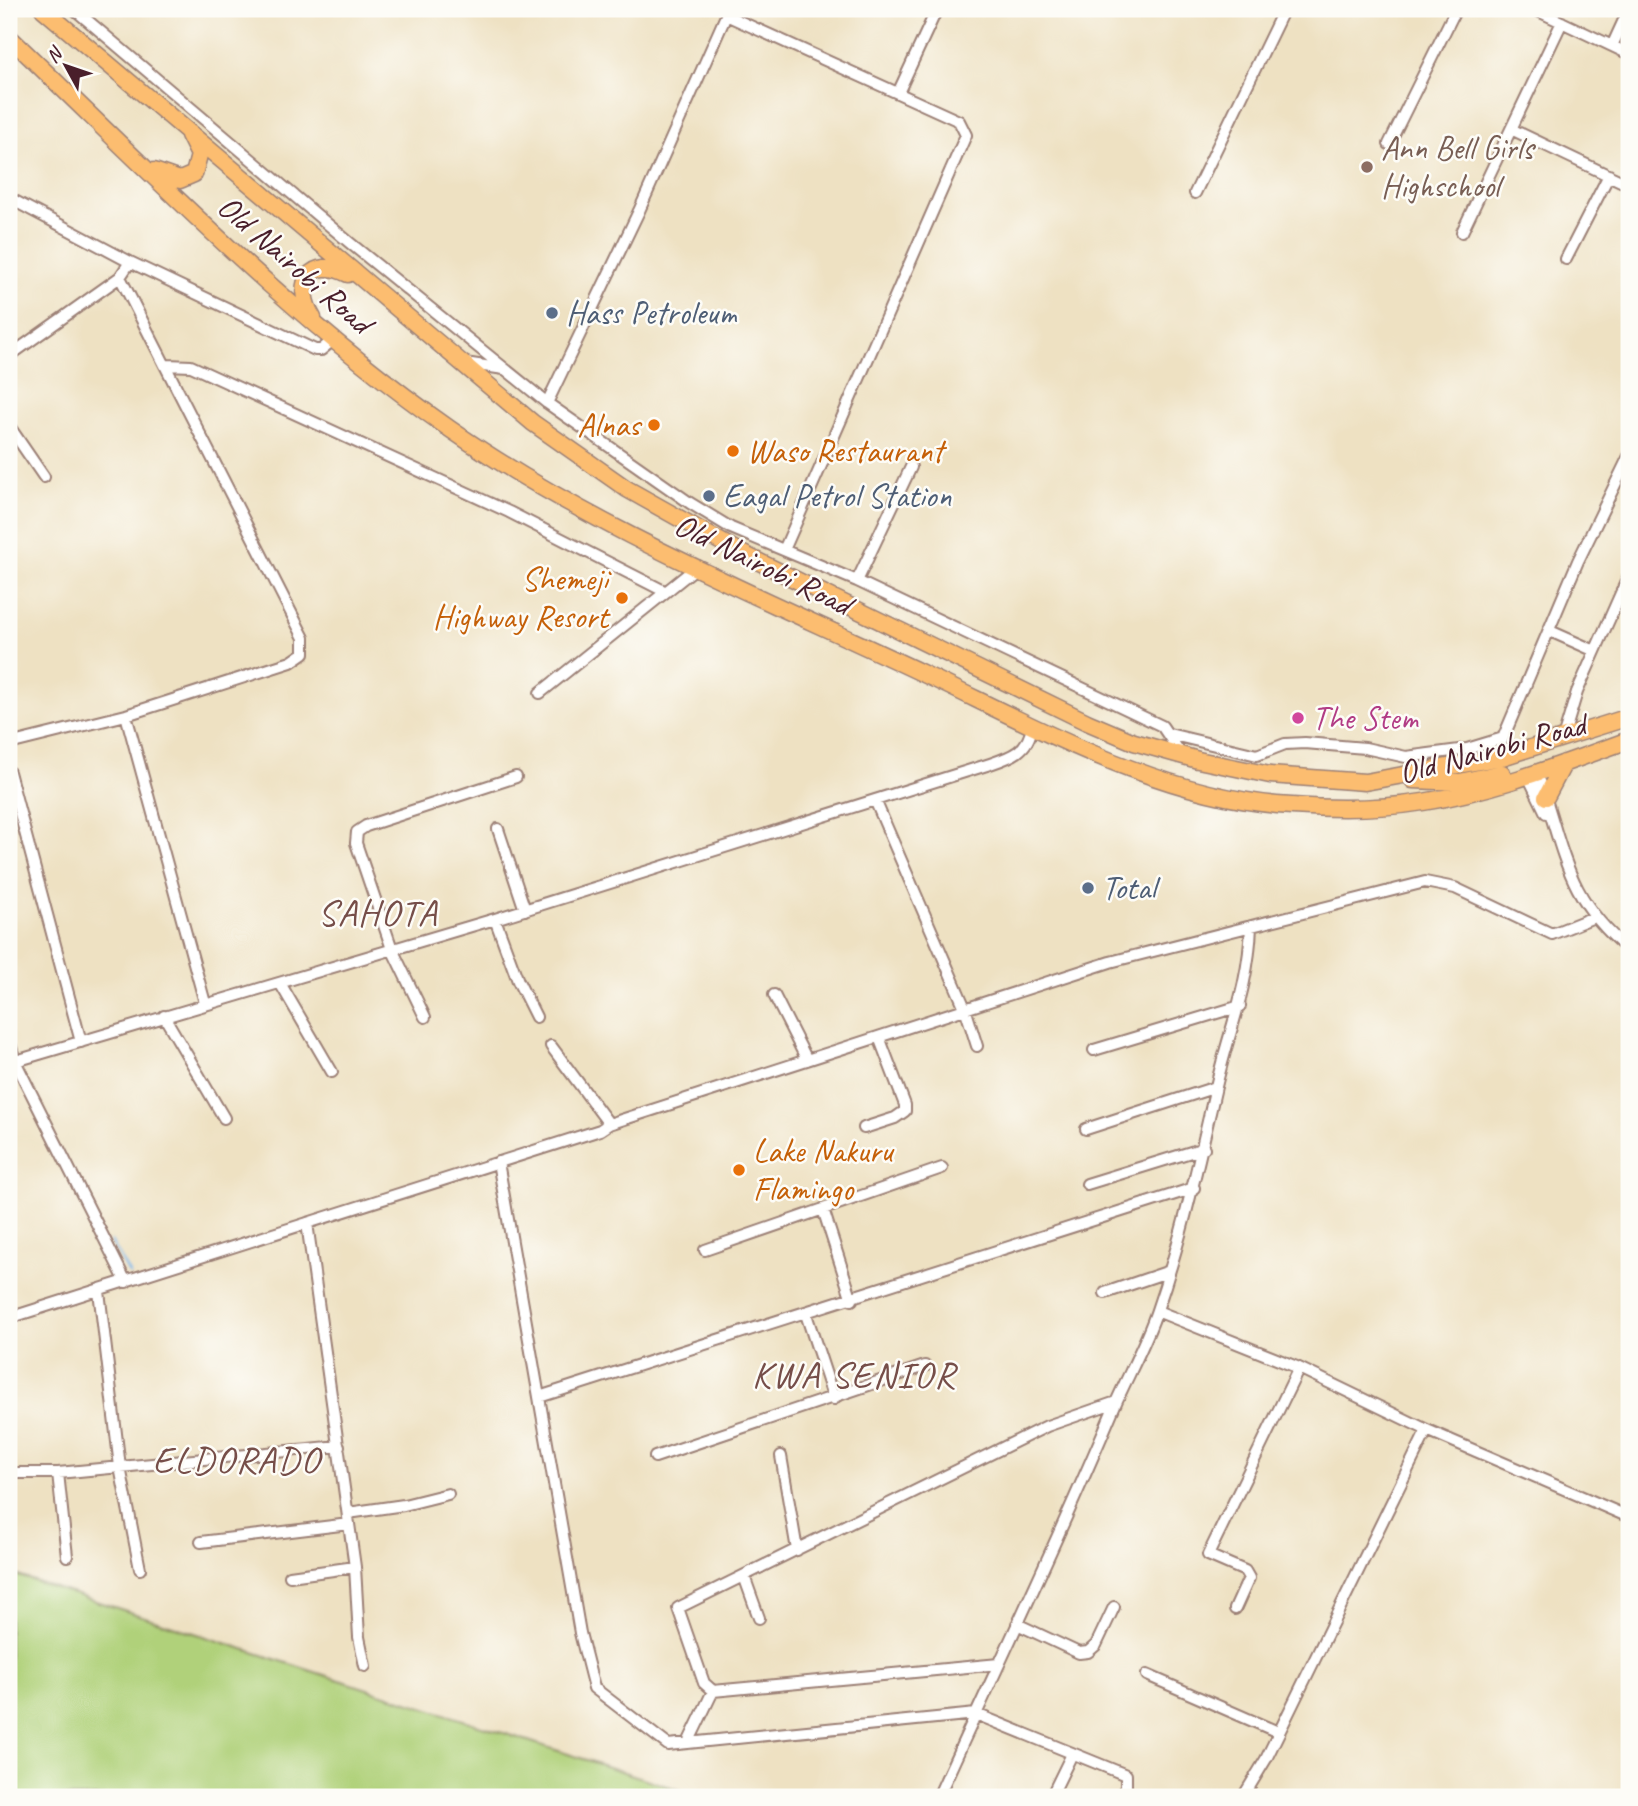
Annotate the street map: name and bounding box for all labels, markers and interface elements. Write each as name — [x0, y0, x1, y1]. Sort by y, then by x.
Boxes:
north arrow — [32, 32, 102, 102]
text: N — [41, 41, 69, 68]
place label: Ann Bell Girls Highschool — [1381, 127, 1536, 207]
marker: Ann Bell Girls Highschool — [1359, 159, 1375, 175]
street label: Old Nairobi Road — [209, 185, 385, 346]
place label: Hass Petroleum — [566, 292, 738, 334]
marker: Hass Petroleum — [544, 305, 560, 321]
place label: Alnas — [577, 404, 643, 446]
marker: Alnas — [646, 417, 662, 433]
place label: Waso Restaurant — [747, 430, 947, 472]
marker: Waso Restaurant — [725, 443, 741, 459]
place label: Eagal Petrol Station — [723, 475, 951, 517]
marker: Eagal Petrol Station — [701, 488, 717, 504]
street label: Old Nairobi Road — [668, 503, 863, 627]
place label: Shemeji Highway Resort — [433, 558, 612, 638]
marker: Shemeji Highway Resort — [614, 590, 630, 606]
place label: The Stem — [1312, 697, 1419, 739]
street label: Old Nairobi Road — [1394, 702, 1595, 793]
marker: The Stem — [1290, 710, 1306, 726]
place label: Total — [1102, 867, 1161, 909]
marker: Total — [1080, 880, 1096, 896]
district label: SAHOTA — [318, 889, 438, 936]
place label: Lake Nakuru Flamingo — [753, 1130, 895, 1210]
marker: Lake Nakuru Flamingo — [731, 1162, 747, 1178]
district label: KWA SENIOR — [752, 1351, 958, 1398]
district label: ELDORADO — [153, 1436, 323, 1483]

